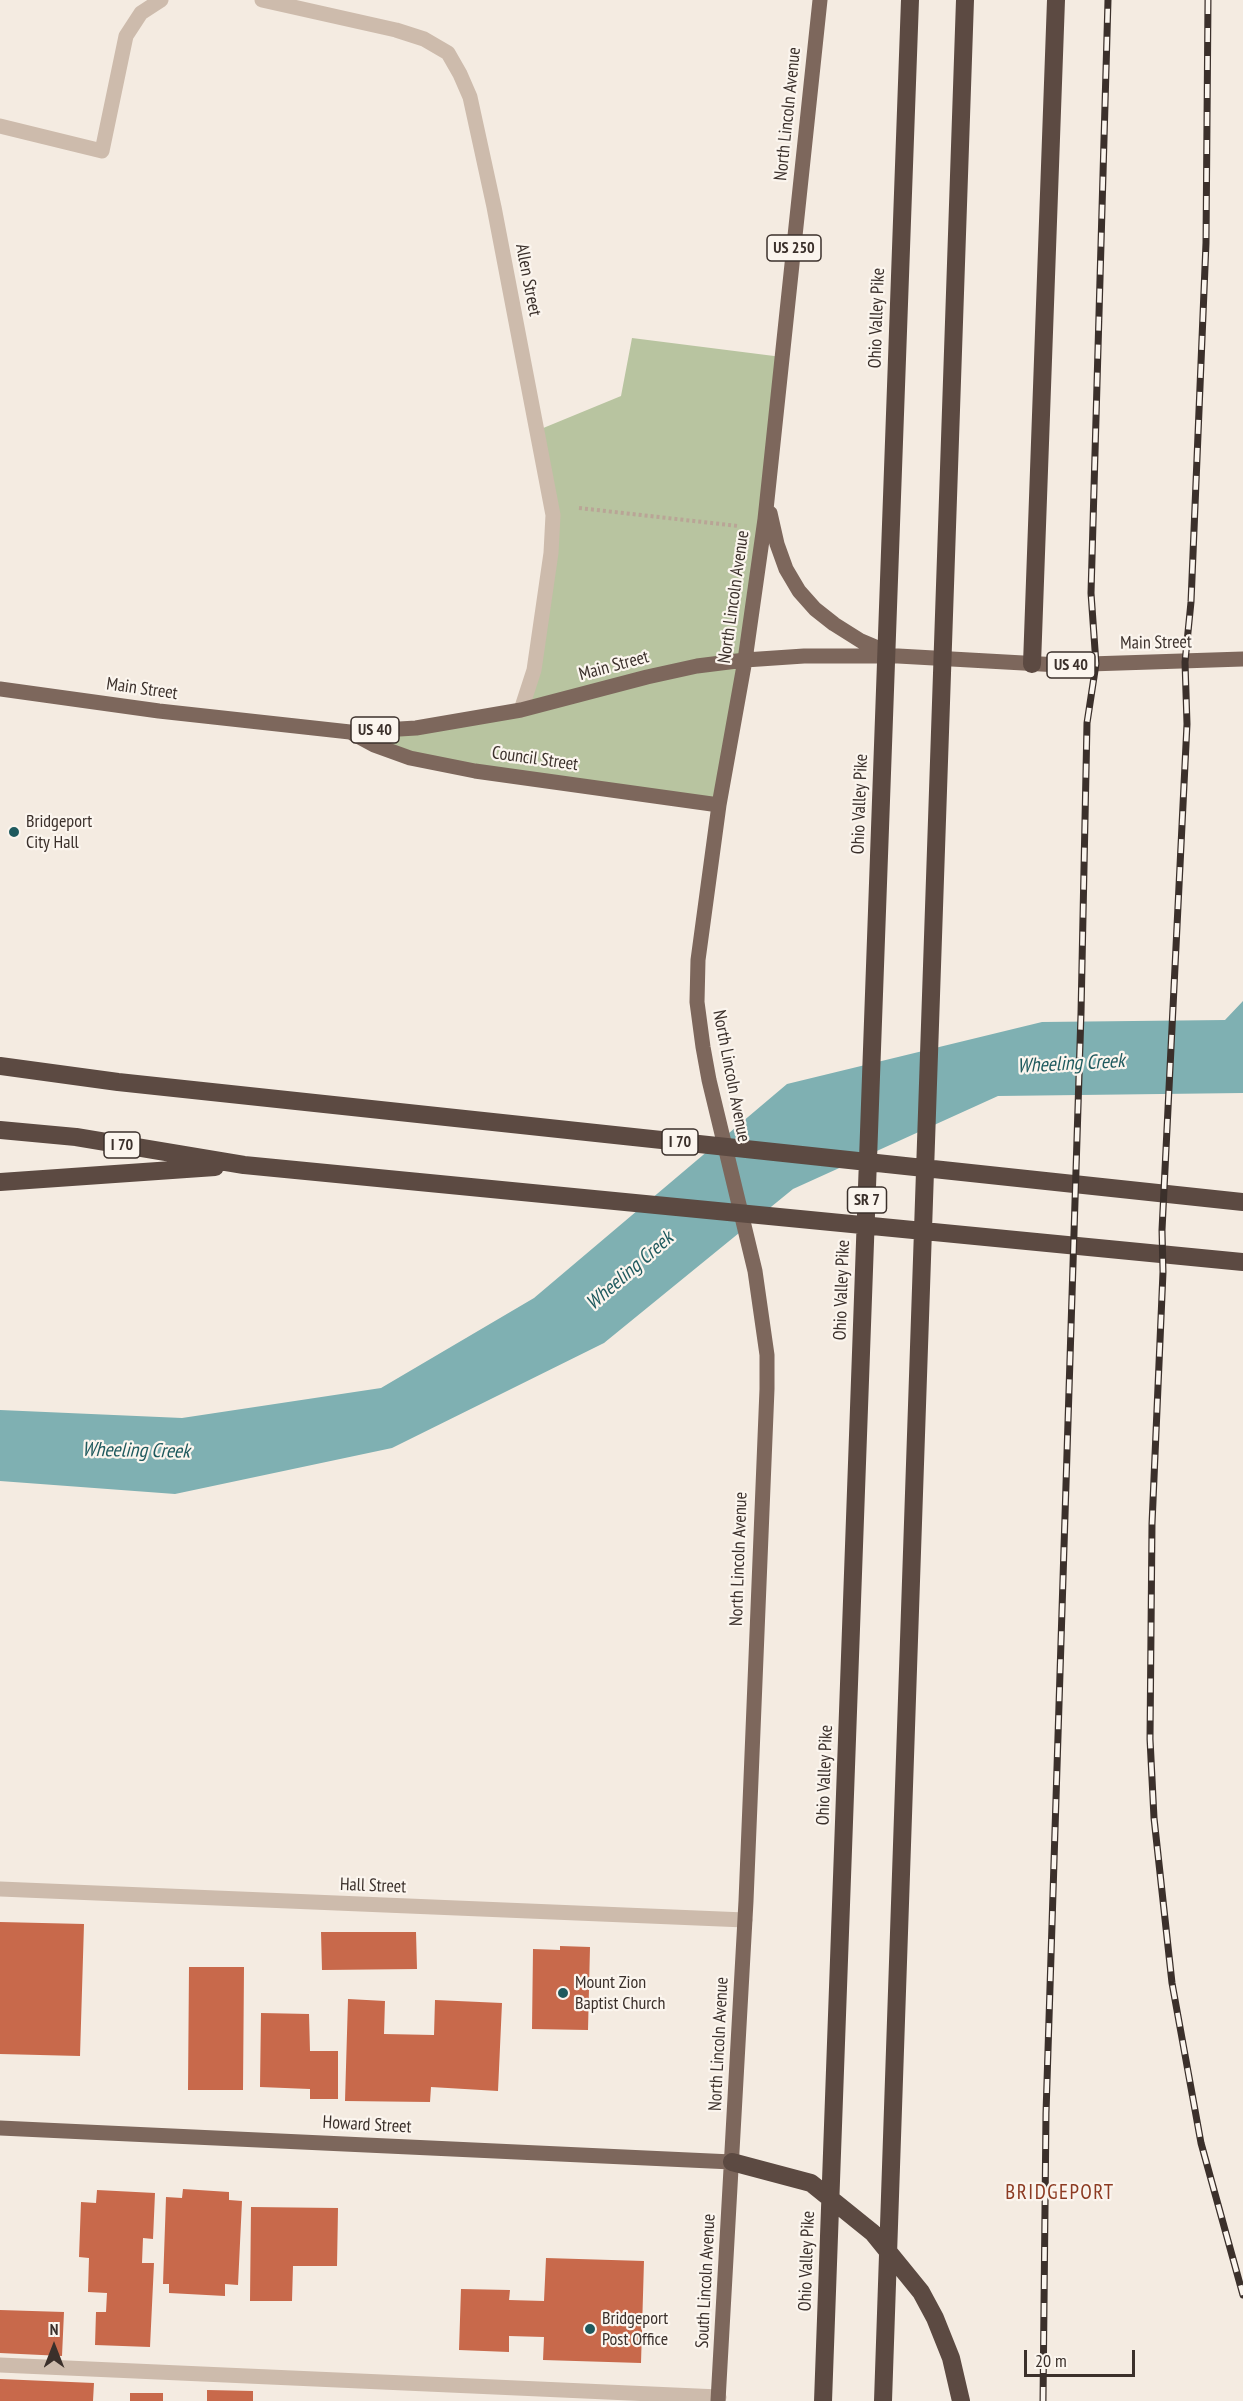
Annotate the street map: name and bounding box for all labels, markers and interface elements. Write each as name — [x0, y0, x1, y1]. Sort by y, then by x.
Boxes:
street label: North Lincoln Avenue — [770, 46, 806, 182]
road number: US 250 — [767, 235, 821, 261]
street label: Allen Street — [510, 242, 546, 318]
street label: Ohio Valley Pike — [864, 267, 890, 369]
street label: North Lincoln Avenue — [714, 529, 754, 665]
street label: Main Street — [1120, 632, 1192, 654]
street label: Main Street — [577, 646, 651, 686]
road number: US 40 — [1047, 652, 1095, 678]
street label: Main Street — [105, 673, 179, 705]
road number: US 40 — [351, 717, 399, 743]
street label: Council Street — [491, 742, 579, 776]
street label: Ohio Valley Pike — [847, 753, 873, 855]
place label: Bridgeport City Hall — [26, 811, 92, 854]
marker: Bridgeport City Hall — [7, 825, 21, 839]
street label: North Lincoln Avenue — [708, 1008, 754, 1144]
water label: Wheeling Creek — [1017, 1049, 1125, 1079]
road number: I 70 — [662, 1129, 698, 1155]
road number: I 70 — [104, 1132, 140, 1158]
road number: SR 7 — [848, 1187, 886, 1213]
water label: Wheeling Creek — [581, 1227, 679, 1315]
street label: Ohio Valley Pike — [829, 1239, 855, 1341]
water label: Wheeling Creek — [82, 1438, 190, 1464]
street label: North Lincoln Avenue — [726, 1492, 752, 1626]
street label: Ohio Valley Pike — [812, 1724, 838, 1826]
street label: Hall Street — [339, 1874, 407, 1898]
place label: Mount Zion Baptist Church — [575, 1972, 665, 2014]
street label: North Lincoln Avenue — [705, 1976, 733, 2112]
marker: Mount Zion Baptist Church — [556, 1986, 570, 2000]
street label: Howard Street — [322, 2112, 412, 2138]
district label: BRIDGEPORT — [1005, 2180, 1115, 2206]
street label: Ohio Valley Pike — [794, 2210, 820, 2312]
street label: South Lincoln Avenue — [692, 2213, 720, 2349]
place label: Bridgeport Post Office — [602, 2308, 668, 2350]
north arrow — [24, 2317, 84, 2377]
text: N — [50, 2319, 58, 2339]
marker: Bridgeport Post Office — [583, 2322, 597, 2336]
scale bar — [1027, 2338, 1138, 2376]
text: 20 m — [1035, 2349, 1067, 2372]

